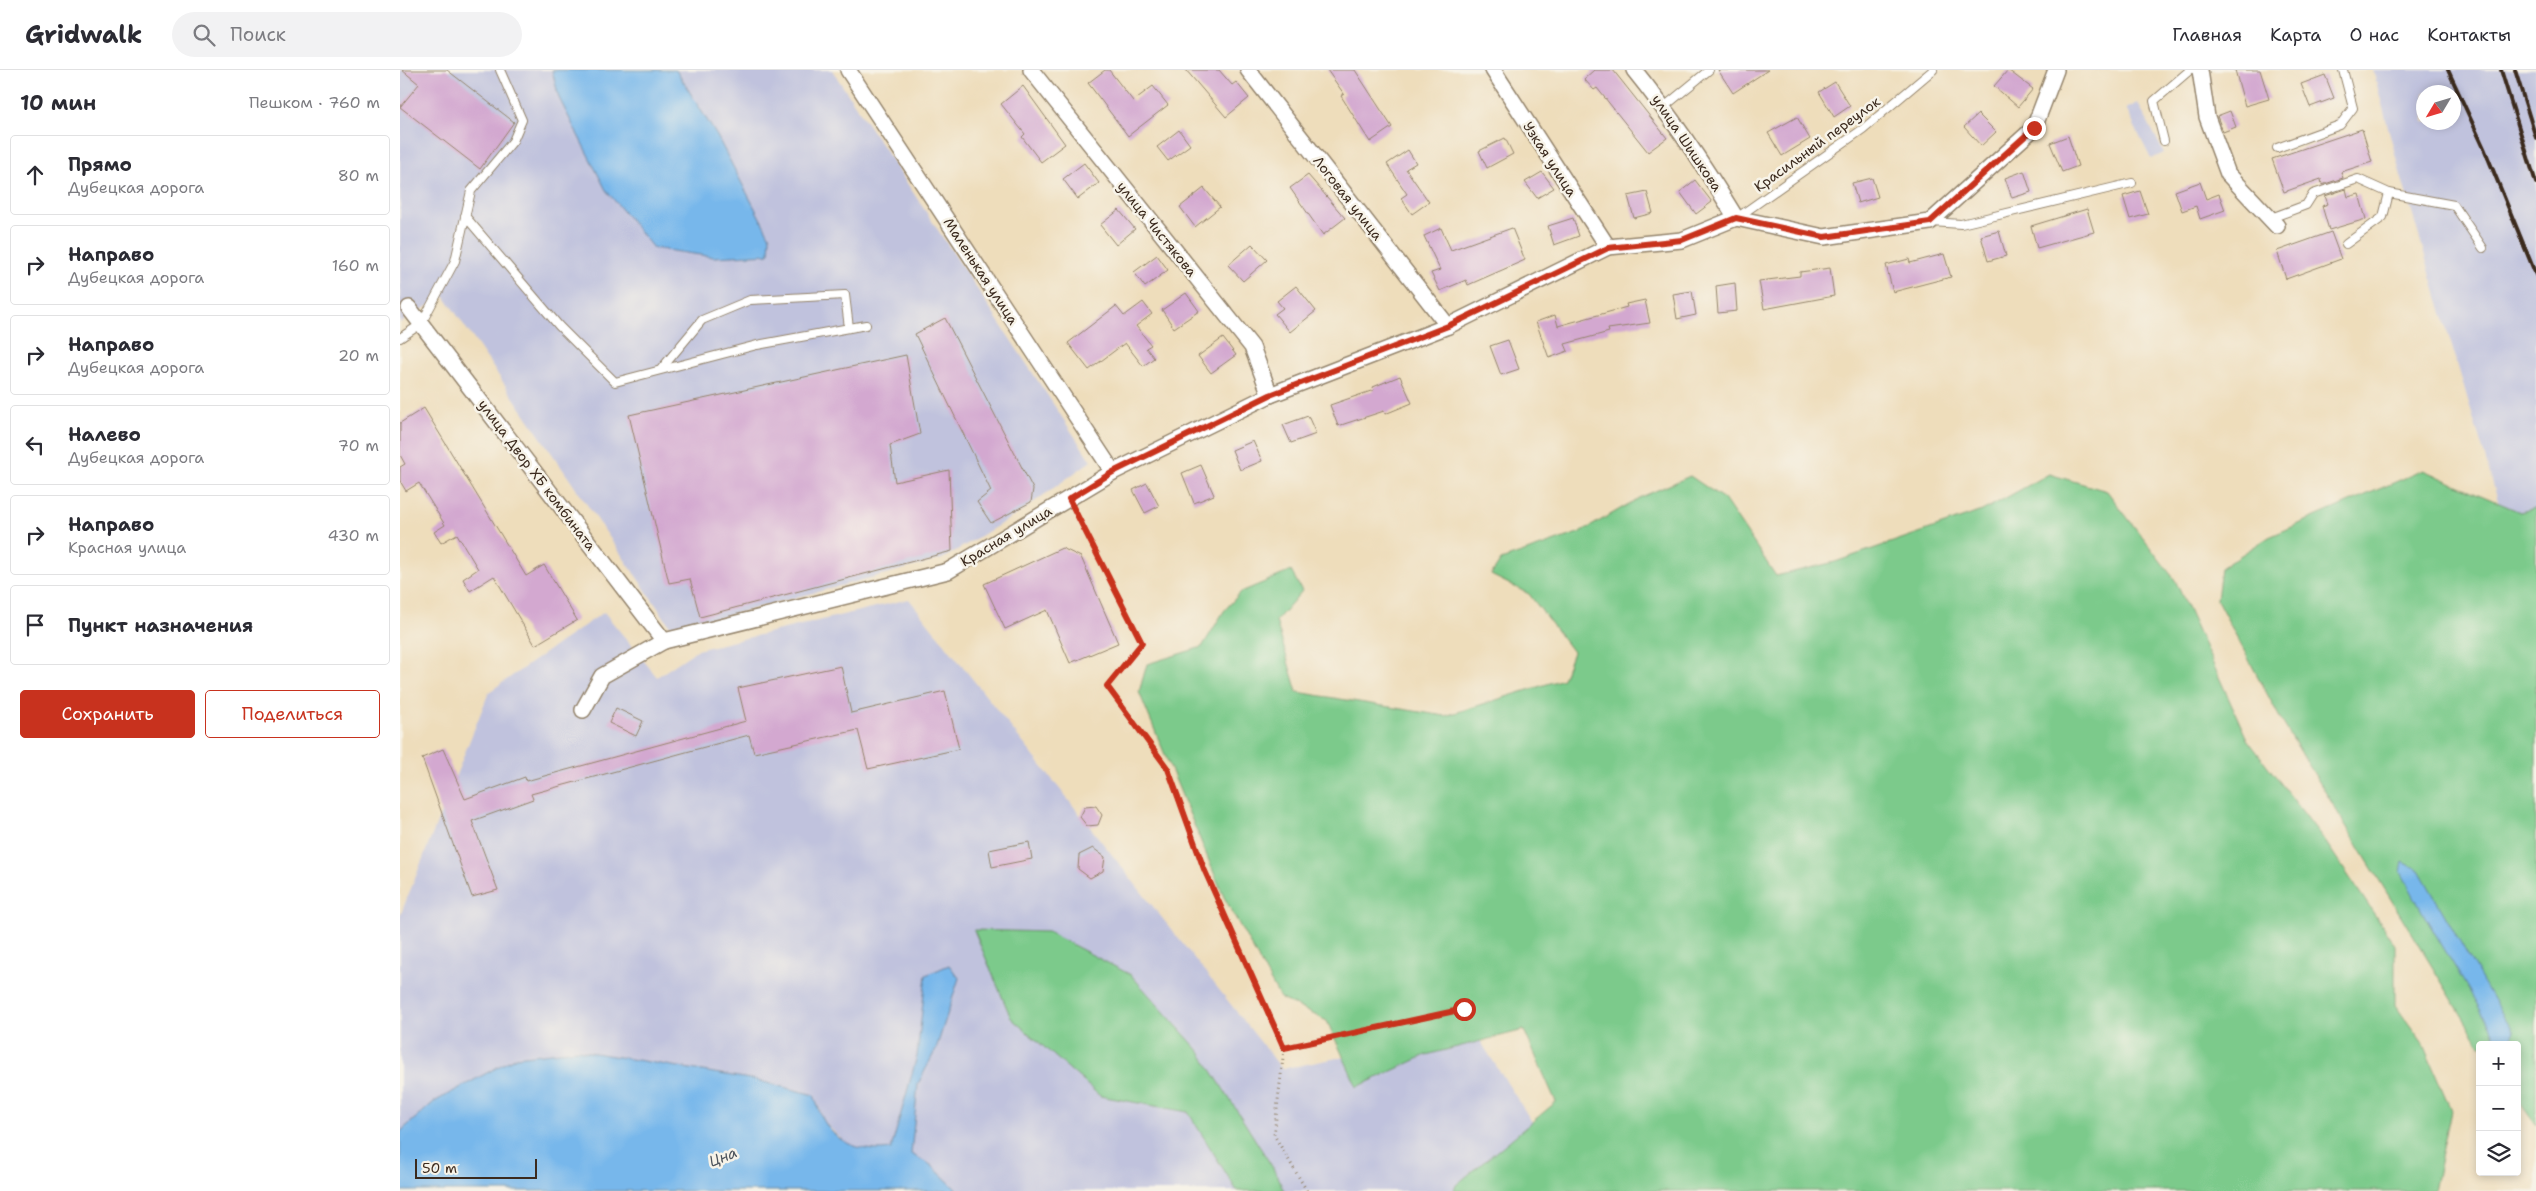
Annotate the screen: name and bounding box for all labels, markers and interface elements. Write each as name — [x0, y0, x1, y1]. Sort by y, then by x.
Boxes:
search box — [172, 12, 522, 57]
text: Gridwalk — [25, 19, 142, 51]
icon: search — [190, 21, 218, 49]
text: Поиск — [230, 22, 286, 47]
text: Главная — [2172, 23, 2242, 47]
text: Карта — [2270, 23, 2322, 47]
text: О нас — [2350, 23, 2399, 47]
text: Контакты — [2427, 23, 2511, 47]
north arrow — [2416, 85, 2461, 130]
text: 10 мин — [20, 89, 96, 117]
street label: улица Шишкова — [1648, 91, 1726, 195]
text: Пешком · 760 m — [249, 92, 380, 113]
street label: Красильный переулок — [1751, 92, 1884, 196]
route end — [2023, 117, 2046, 140]
street label: Узкая улица — [1519, 118, 1581, 200]
text: Прямо — [68, 152, 132, 177]
street label: Логовая улица — [1309, 152, 1387, 244]
icon: ahead — [21, 161, 49, 189]
text: 80 m — [338, 165, 379, 186]
text: Дубецкая дорога — [68, 177, 204, 198]
street label: улица Чистякова — [1113, 178, 1201, 280]
street label: Маленькая улица — [940, 214, 1022, 328]
text: Направо — [68, 242, 154, 267]
icon: right — [21, 251, 49, 279]
text: 160 m — [332, 255, 379, 276]
text: Дубецкая дорога — [68, 267, 204, 288]
text: Направо — [68, 332, 154, 357]
icon: right — [21, 341, 49, 369]
text: 20 m — [338, 345, 379, 366]
text: Дубецкая дорога — [68, 357, 204, 378]
street label: улица Двор ХБ комбината — [474, 396, 600, 554]
text: Налево — [68, 422, 141, 447]
icon: left — [21, 431, 49, 459]
text: 70 m — [338, 435, 379, 456]
text: Дубецкая дорога — [68, 447, 204, 468]
street label: Красная улица — [957, 501, 1055, 570]
text: Направо — [68, 512, 154, 537]
icon: right — [21, 521, 49, 549]
text: 430 m — [328, 525, 379, 546]
text: Красная улица — [68, 537, 186, 558]
icon: arrive — [21, 611, 49, 639]
text: Пункт назначения — [68, 613, 253, 638]
button: Сохранить — [20, 690, 195, 738]
button: Поделиться — [205, 690, 380, 738]
route start — [1453, 998, 1476, 1021]
map controls — [2476, 1041, 2521, 1176]
button: + — [2476, 1041, 2521, 1086]
button: − — [2476, 1086, 2521, 1131]
button: layers — [2476, 1131, 2521, 1176]
water label: Цна — [706, 1142, 740, 1172]
scale bar — [415, 1156, 538, 1179]
text: 50 m — [422, 1159, 457, 1177]

